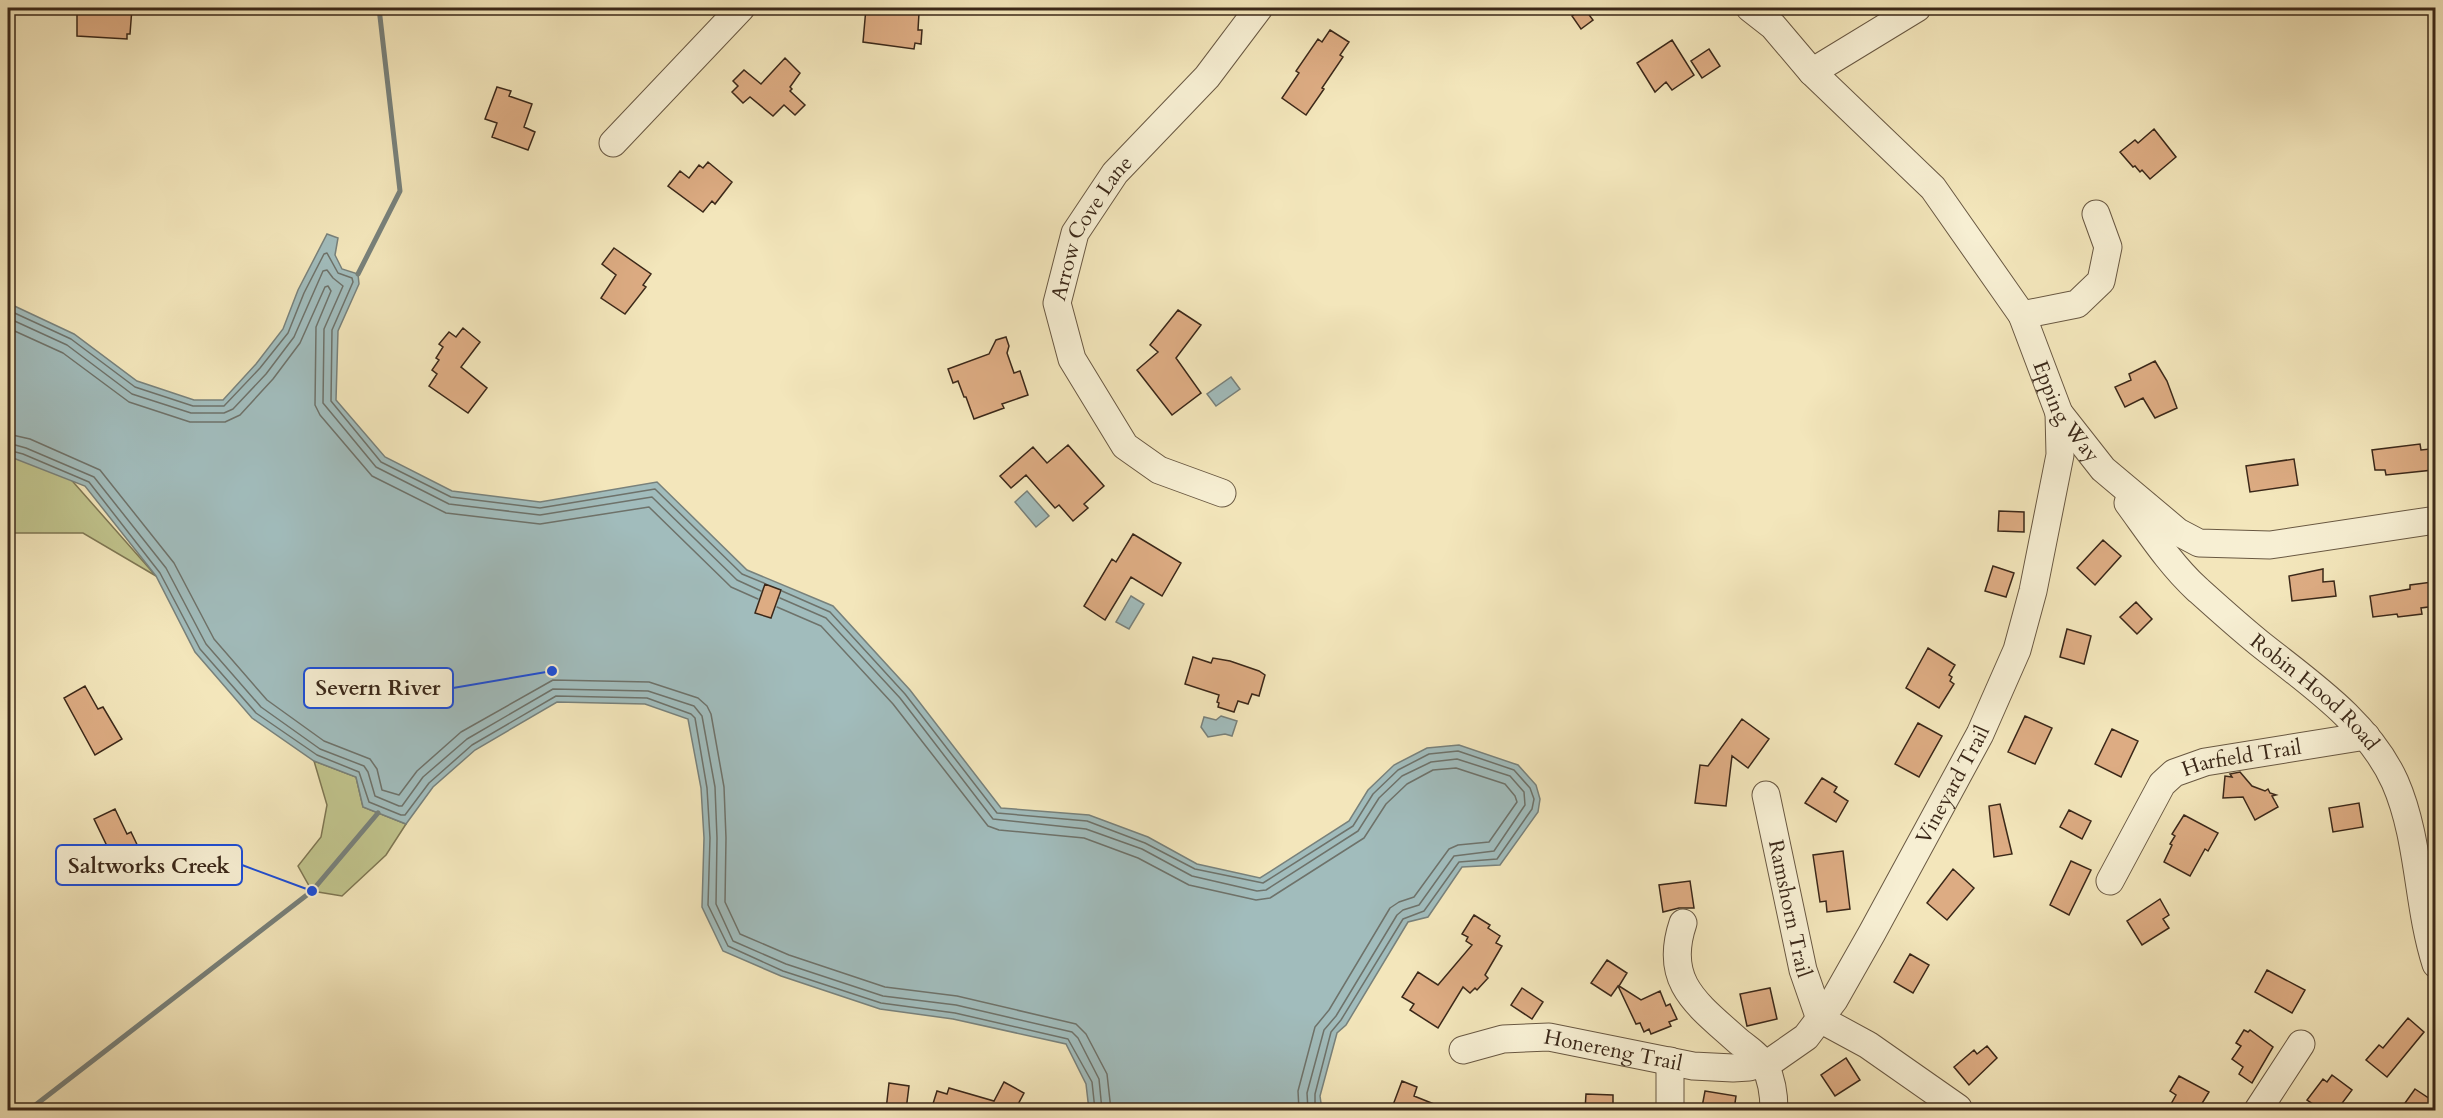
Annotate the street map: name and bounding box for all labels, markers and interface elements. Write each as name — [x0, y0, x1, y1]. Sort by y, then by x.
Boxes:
street label: Arrow Cove Lane — [1044, 149, 1139, 304]
street label: Epping Way — [2026, 357, 2106, 469]
street label: Robin Hood Road — [2244, 627, 2386, 757]
callout: Severn River — [304, 668, 453, 708]
text: Severn River — [316, 673, 441, 703]
street label: Vineyard Trail — [1909, 721, 1997, 849]
street label: Harfield Trail — [2178, 733, 2304, 784]
street label: Ramshorn Trail — [1761, 837, 1819, 982]
callout: Saltworks Creek — [56, 845, 242, 885]
text: Saltworks Creek — [68, 851, 230, 881]
street label: Honereng Trail — [1541, 1022, 1685, 1078]

